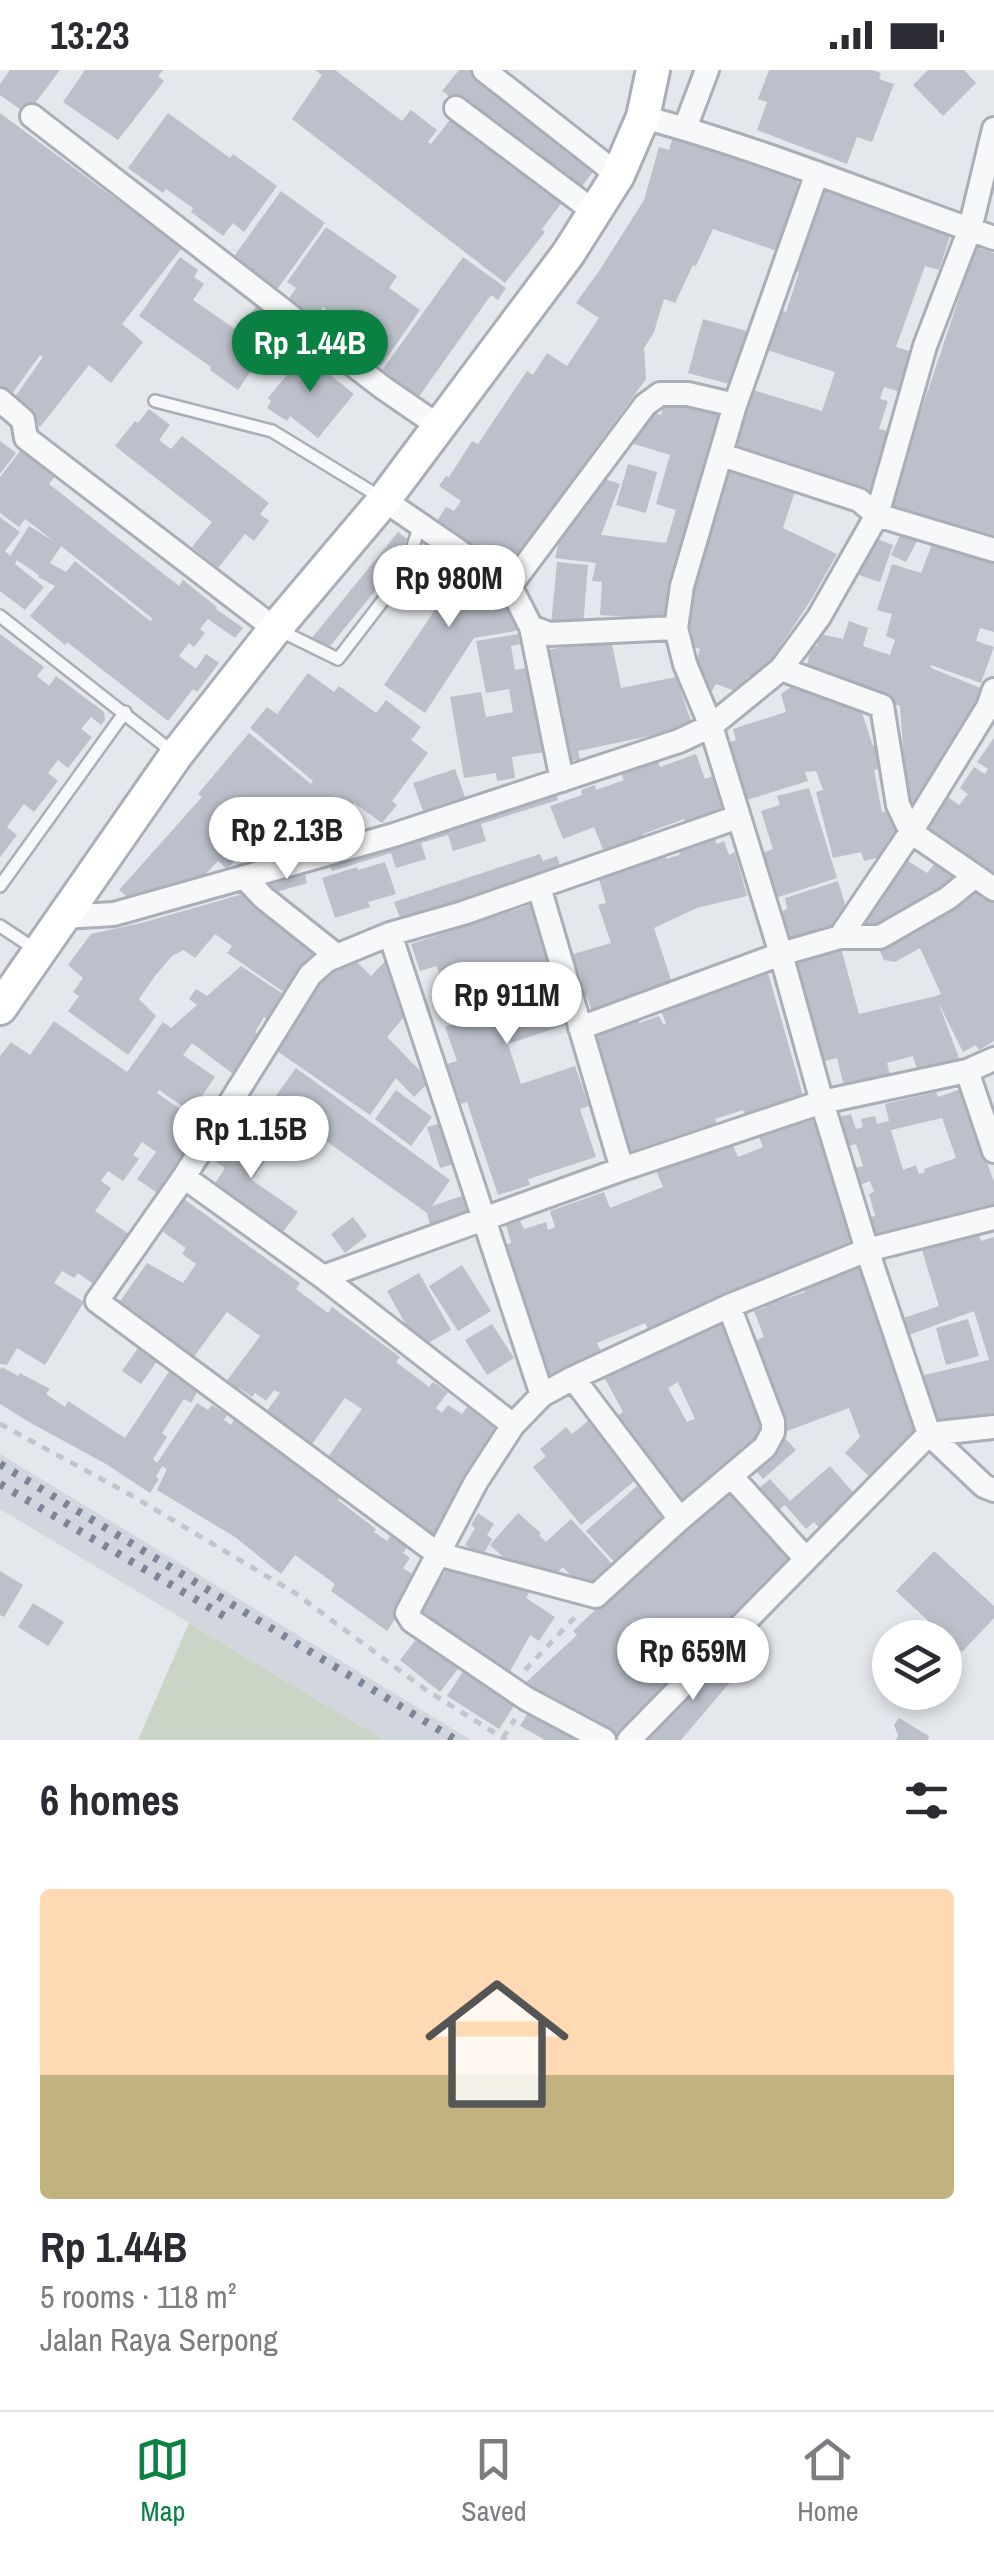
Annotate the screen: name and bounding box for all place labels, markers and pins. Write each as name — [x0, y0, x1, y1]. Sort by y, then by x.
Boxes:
pin: Rp 1.44B — [207, 310, 413, 395]
pin: Rp 980M — [357, 545, 541, 630]
pin: Rp 2.13B — [184, 797, 390, 882]
pin: Rp 911M — [415, 962, 599, 1047]
pin: Rp 1.15B — [148, 1096, 354, 1181]
pin: Rp 659M — [601, 1618, 785, 1703]

